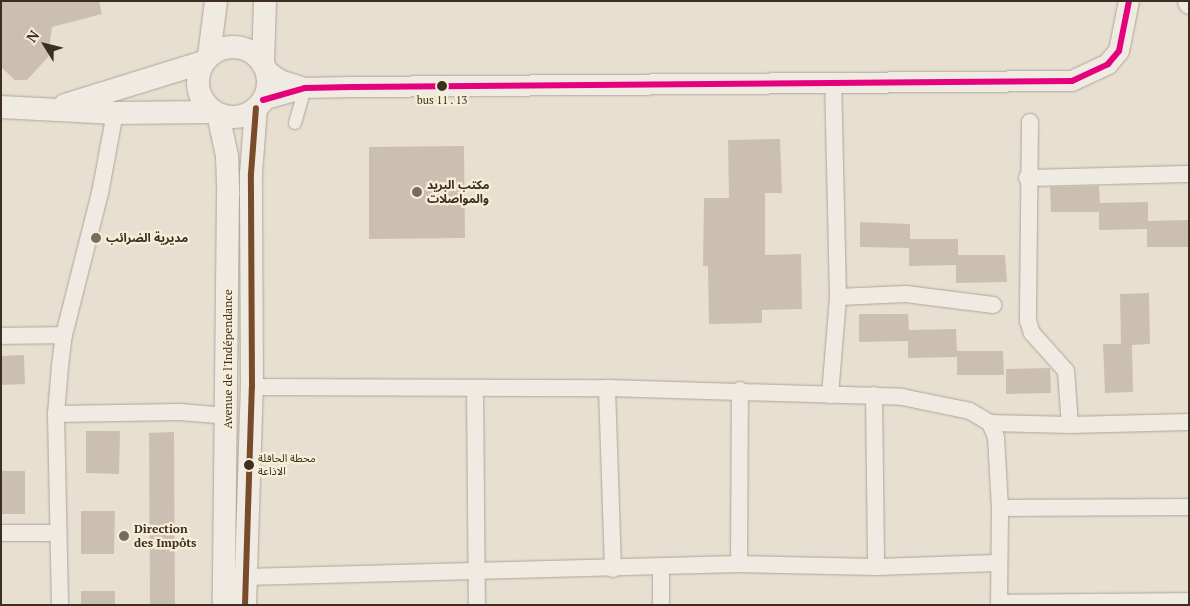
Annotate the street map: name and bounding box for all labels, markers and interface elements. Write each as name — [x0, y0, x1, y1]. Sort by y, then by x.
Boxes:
north arrow — [20, 20, 70, 70]
text: N — [22, 26, 43, 46]
marker: bus 11 . 13 — [437, 81, 447, 91]
place label: bus 11 . 13 — [416, 93, 468, 107]
place label: مكتب البريد والمواصلات — [427, 178, 490, 206]
marker: مكتب البريد والمواصلات — [411, 186, 423, 198]
place label: مديرية الضرائب — [106, 231, 188, 245]
marker: مديرية الضرائب — [90, 232, 102, 244]
street label: Avenue de l'Indépendance — [221, 289, 235, 429]
place label: محطة الحافلة الاذاعة — [258, 452, 316, 478]
marker: محطة الحافلة الاذاعة — [244, 460, 254, 470]
place label: Direction des Impôts — [134, 522, 196, 550]
marker: Direction des Impôts — [118, 530, 130, 542]

